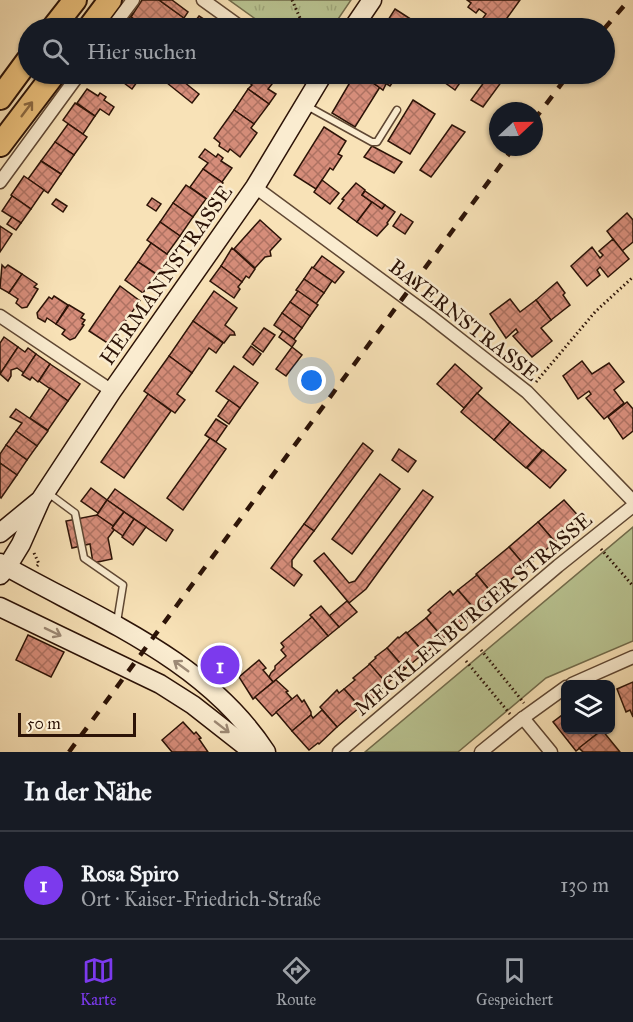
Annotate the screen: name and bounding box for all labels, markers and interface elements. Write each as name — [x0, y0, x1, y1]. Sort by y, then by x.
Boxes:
search box — [18, 18, 615, 84]
icon: search — [39, 35, 72, 68]
text: Hier suchen — [87, 38, 196, 65]
one-way arrow — [21, 101, 34, 117]
north arrow — [489, 102, 543, 156]
street label: HERMANNSTRASSE — [94, 180, 238, 370]
street label: BAYERNSTRASSE — [384, 253, 544, 387]
your location — [297, 366, 326, 395]
street label: MECKLENBURGER STRASSE — [349, 507, 597, 721]
one-way arrow — [43, 627, 61, 639]
pin: 1 — [200, 642, 240, 688]
one-way arrow — [174, 660, 190, 672]
map controls — [561, 680, 615, 734]
button: layers — [561, 680, 615, 734]
scale bar — [18, 710, 136, 738]
text: 50 m — [27, 714, 61, 733]
one-way arrow — [214, 721, 230, 734]
text: In der Nähe — [24, 775, 152, 807]
text: Rosa Spiro — [81, 860, 179, 887]
text: 1 — [40, 873, 47, 897]
text: 130 m — [560, 873, 609, 897]
text: Ort · Kaiser-Friedrich-Straße — [81, 887, 321, 911]
tab: Karte — [80, 954, 116, 1009]
tab: Route — [276, 954, 316, 1009]
tab: Gespeichert — [476, 954, 553, 1009]

